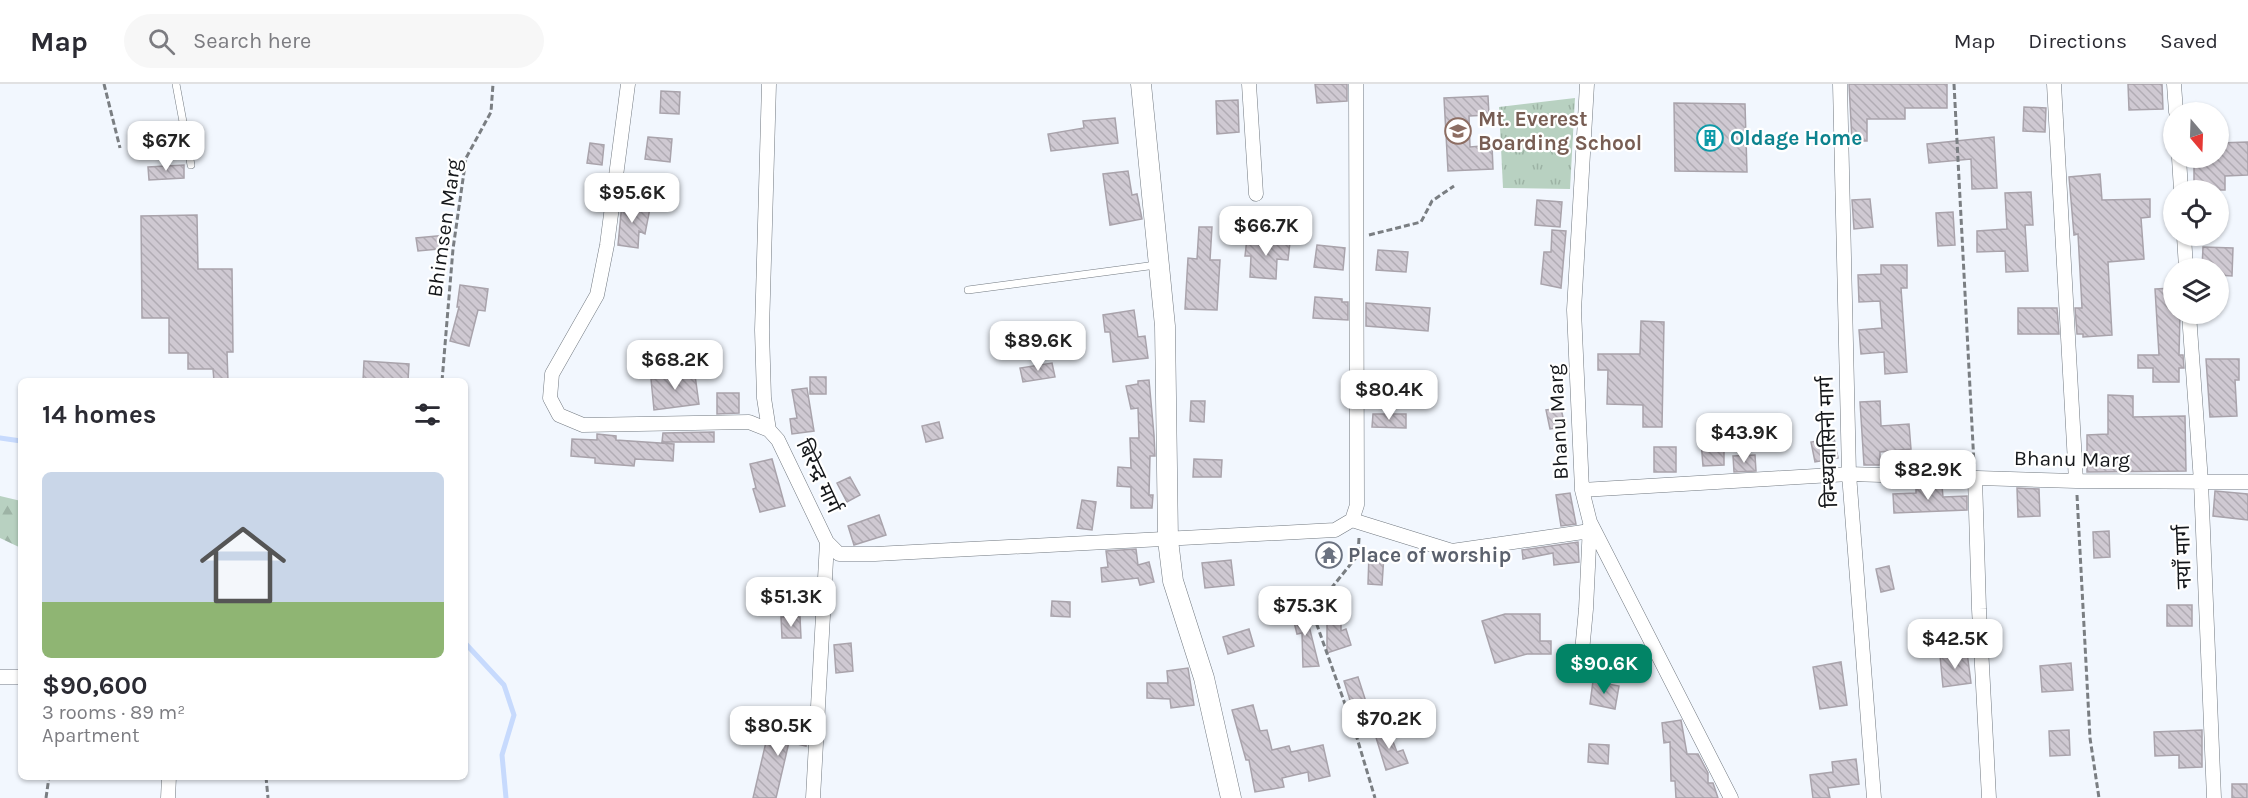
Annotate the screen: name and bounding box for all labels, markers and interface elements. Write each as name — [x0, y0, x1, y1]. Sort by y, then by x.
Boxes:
search box — [124, 14, 544, 68]
text: Map — [30, 25, 88, 58]
icon: search — [145, 25, 178, 58]
text: Search here — [193, 28, 311, 54]
text: Map — [1954, 29, 1995, 53]
text: Directions — [2028, 29, 2127, 53]
text: Saved — [2160, 29, 2218, 53]
north arrow — [2163, 102, 2229, 168]
map controls — [2163, 102, 2229, 324]
place label: Mt. Everest Boarding School — [1478, 107, 1642, 155]
school or university icon: Mt. Everest Boarding School — [1443, 116, 1473, 146]
pin: $67K — [130, 121, 202, 172]
building icon: Oldage Home — [1695, 123, 1725, 153]
place label: Oldage Home — [1730, 126, 1862, 150]
text: $67K — [142, 129, 190, 152]
street label: Bhimsen Marg — [422, 157, 466, 299]
pin: $95.6K — [583, 173, 681, 224]
button: locate — [2163, 180, 2229, 246]
text: $95.6K — [598, 181, 666, 204]
pin: $66.7K — [1217, 206, 1315, 257]
text: $66.7K — [1233, 214, 1299, 237]
button: layers — [2163, 258, 2229, 324]
pin: $89.6K — [989, 321, 1087, 372]
text: $89.6K — [1004, 329, 1072, 352]
pin: $68.2K — [626, 340, 724, 391]
text: $68.2K — [641, 348, 709, 371]
street label: Bhanu Marg — [1543, 363, 1573, 481]
pin: $80.4K — [1340, 370, 1438, 421]
street label: विन्ध्यवासिनी मार्ग — [1814, 375, 1842, 508]
text: $80.4K — [1355, 378, 1423, 401]
icon: filters — [411, 398, 444, 431]
text: 14 homes — [42, 399, 156, 430]
pin: $43.9K — [1695, 413, 1793, 464]
text: $43.9K — [1710, 421, 1778, 444]
street label: बिरेन्द्र मार्ग — [792, 435, 847, 518]
street label: Bhanu Marg — [2014, 446, 2130, 472]
pin: $82.9K — [1879, 450, 1977, 501]
text: $82.9K — [1894, 458, 1962, 481]
icon: home — [189, 511, 297, 619]
street label: नयाँ मार्ग — [2170, 523, 2196, 589]
temple icon: Place of worship — [1314, 540, 1344, 570]
place label: Place of worship — [1348, 543, 1511, 567]
pin: $51.3K — [742, 577, 840, 628]
text: $51.3K — [760, 585, 822, 608]
pin: $75.3K — [1256, 586, 1354, 637]
text: $75.3K — [1272, 594, 1338, 617]
pin: $42.5K — [1906, 619, 2004, 670]
text: $42.5K — [1922, 627, 1988, 650]
pin: $90.6K — [1555, 644, 1653, 695]
text: $90.6K — [1570, 652, 1638, 675]
text: $90,600 — [42, 670, 147, 701]
pin: $70.2K — [1340, 699, 1438, 750]
text: 3 rooms · 89 m² — [42, 701, 185, 724]
pin: $80.5K — [729, 706, 827, 757]
text: $70.2K — [1356, 707, 1422, 730]
text: $80.5K — [744, 714, 812, 737]
text: Apartment — [42, 724, 140, 747]

